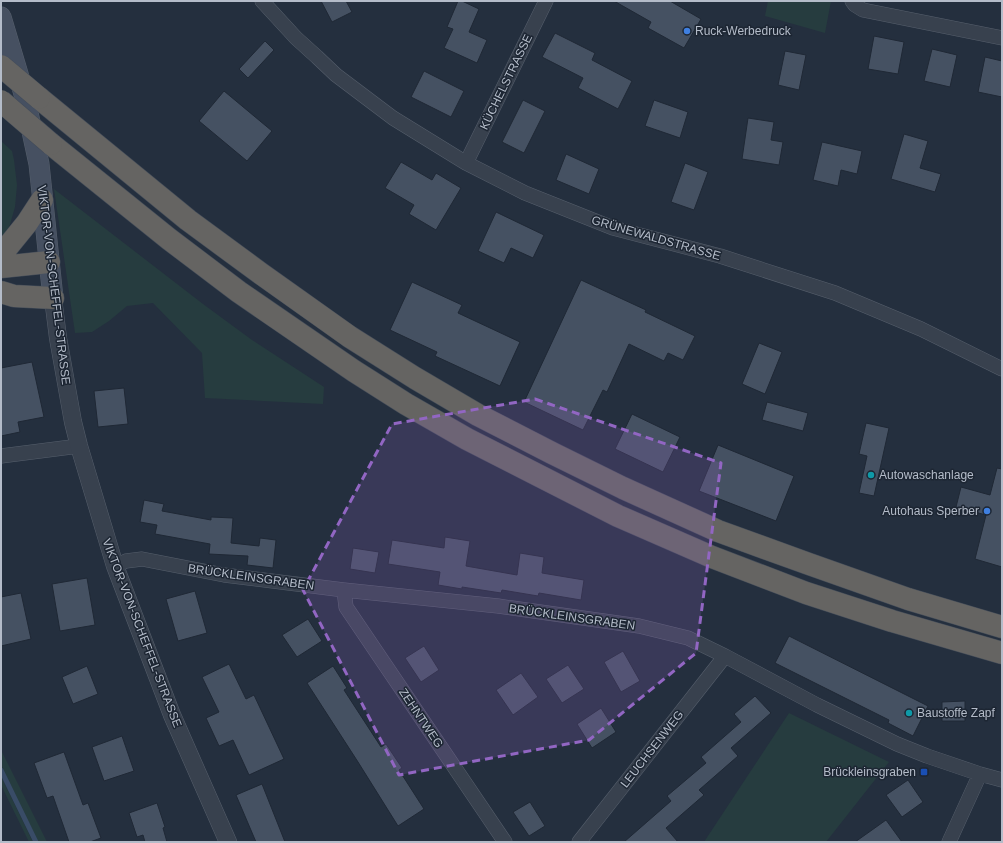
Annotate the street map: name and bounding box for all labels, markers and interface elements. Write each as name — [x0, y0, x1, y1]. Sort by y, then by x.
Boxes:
place label: Ruck-Werbedruck — [695, 24, 792, 38]
marker: Ruck-Werbedruck — [682, 26, 692, 36]
street label: KÜCHELSTRASSE — [477, 32, 535, 132]
street label: VIKTOR-VON-SCHEFFEL-STRASSE — [35, 184, 73, 386]
street label: GRÜNEWALDSTRASSE — [590, 213, 722, 263]
place label: Autowaschanlage — [879, 468, 974, 482]
marker: Autowaschanlage — [866, 470, 876, 480]
place label: Autohaus Sperber — [882, 504, 979, 518]
marker: Autohaus Sperber — [982, 506, 992, 516]
street label: VIKTOR-VON-SCHEFFEL-STRASSE — [99, 537, 185, 729]
street label: BRÜCKLEINSGRABEN — [187, 561, 315, 593]
street label: BRÜCKLEINSGRABEN — [508, 601, 636, 633]
street label: ZEHNTWEG — [396, 686, 446, 750]
place label: Baustoffe Zapf — [917, 706, 995, 720]
street label: LEUCHSENWEG — [618, 708, 686, 790]
marker: Baustoffe Zapf — [904, 708, 914, 718]
place label: Brückleinsgraben — [823, 765, 916, 779]
marker: Brückleinsgraben — [919, 767, 929, 777]

